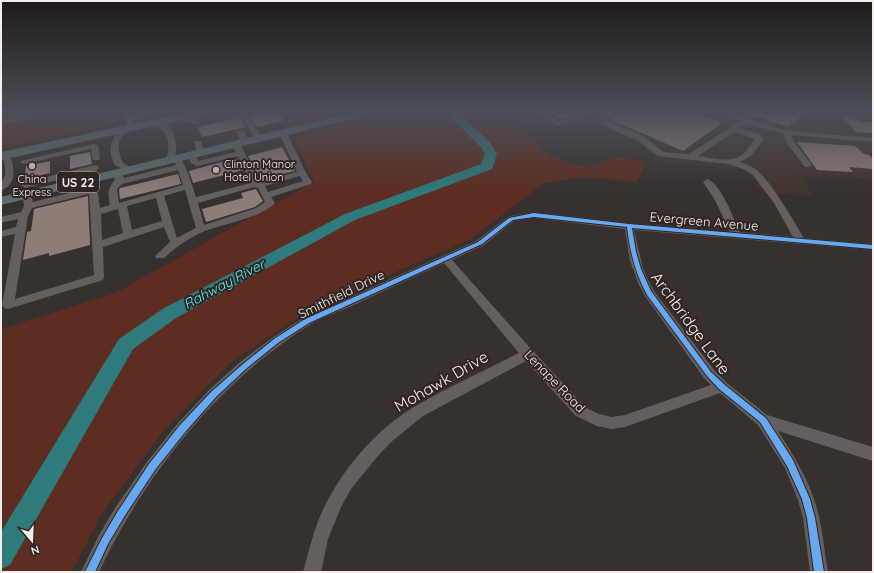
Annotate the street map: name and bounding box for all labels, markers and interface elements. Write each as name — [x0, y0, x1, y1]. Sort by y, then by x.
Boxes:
place label: Clinton Manor Hotel Union — [224, 157, 296, 184]
marker: China Express — [27, 161, 37, 171]
marker: Clinton Manor Hotel Union — [211, 165, 221, 175]
place label: China Express — [13, 172, 51, 199]
road number: US 22 — [57, 172, 99, 192]
street label: Evergreen Avenue — [649, 208, 759, 234]
water label: Rahway River — [180, 254, 269, 313]
street label: Smithfield Drive — [295, 266, 387, 322]
street label: Archbridge Lane — [647, 268, 735, 378]
street label: Mohawk Drive — [391, 346, 491, 416]
street label: Lenape Road — [521, 346, 589, 416]
north arrow — [12, 521, 52, 561]
text: N — [29, 543, 41, 558]

